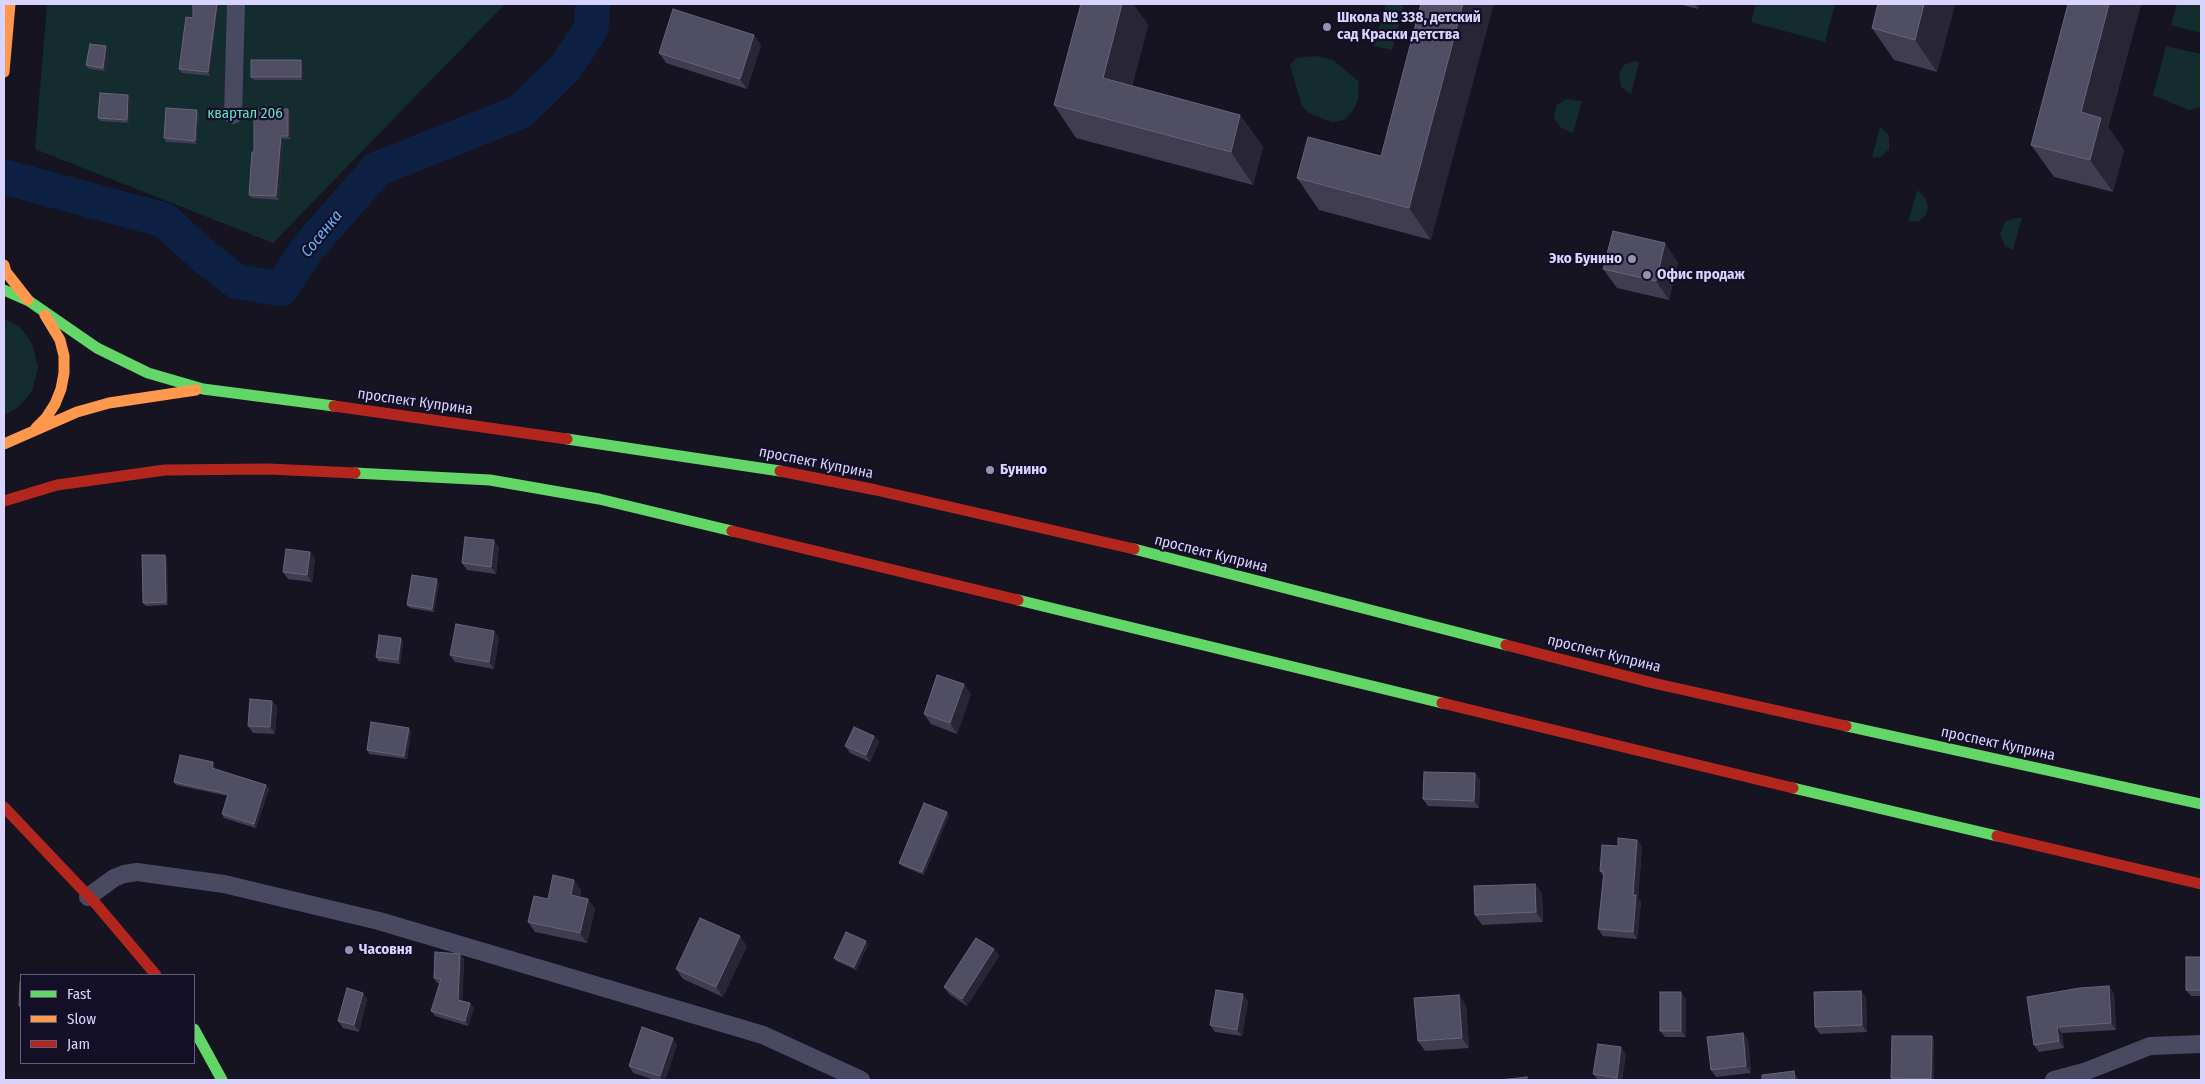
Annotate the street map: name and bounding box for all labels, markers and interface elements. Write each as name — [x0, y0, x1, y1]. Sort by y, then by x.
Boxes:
place label: Школа № 338, детский сад Краски детства — [1337, 9, 1481, 44]
marker: Школа № 338, детский сад Краски детства — [1321, 21, 1333, 33]
park label: квартал 206 — [207, 105, 283, 123]
water label: Сосенка — [297, 207, 347, 261]
place label: Эко Бунино — [1549, 250, 1622, 268]
marker: Эко Бунино — [1626, 253, 1638, 265]
place label: Офис продаж — [1657, 266, 1745, 284]
marker: Офис продаж — [1641, 269, 1653, 281]
street label: проспект Куприна — [356, 385, 474, 419]
street label: проспект Куприна — [757, 443, 875, 483]
place label: Бунино — [1000, 461, 1047, 479]
marker: Бунино — [984, 464, 996, 476]
street label: проспект Куприна — [1152, 531, 1270, 577]
street label: проспект Куприна — [1545, 631, 1663, 677]
street label: проспект Куприна — [1939, 723, 2057, 765]
place label: Часовня — [359, 941, 412, 959]
marker: Часовня — [343, 944, 355, 956]
legend — [20, 974, 195, 1064]
text: Fast — [67, 985, 91, 1003]
text: Slow — [67, 1010, 96, 1028]
text: Jam — [67, 1035, 90, 1053]

